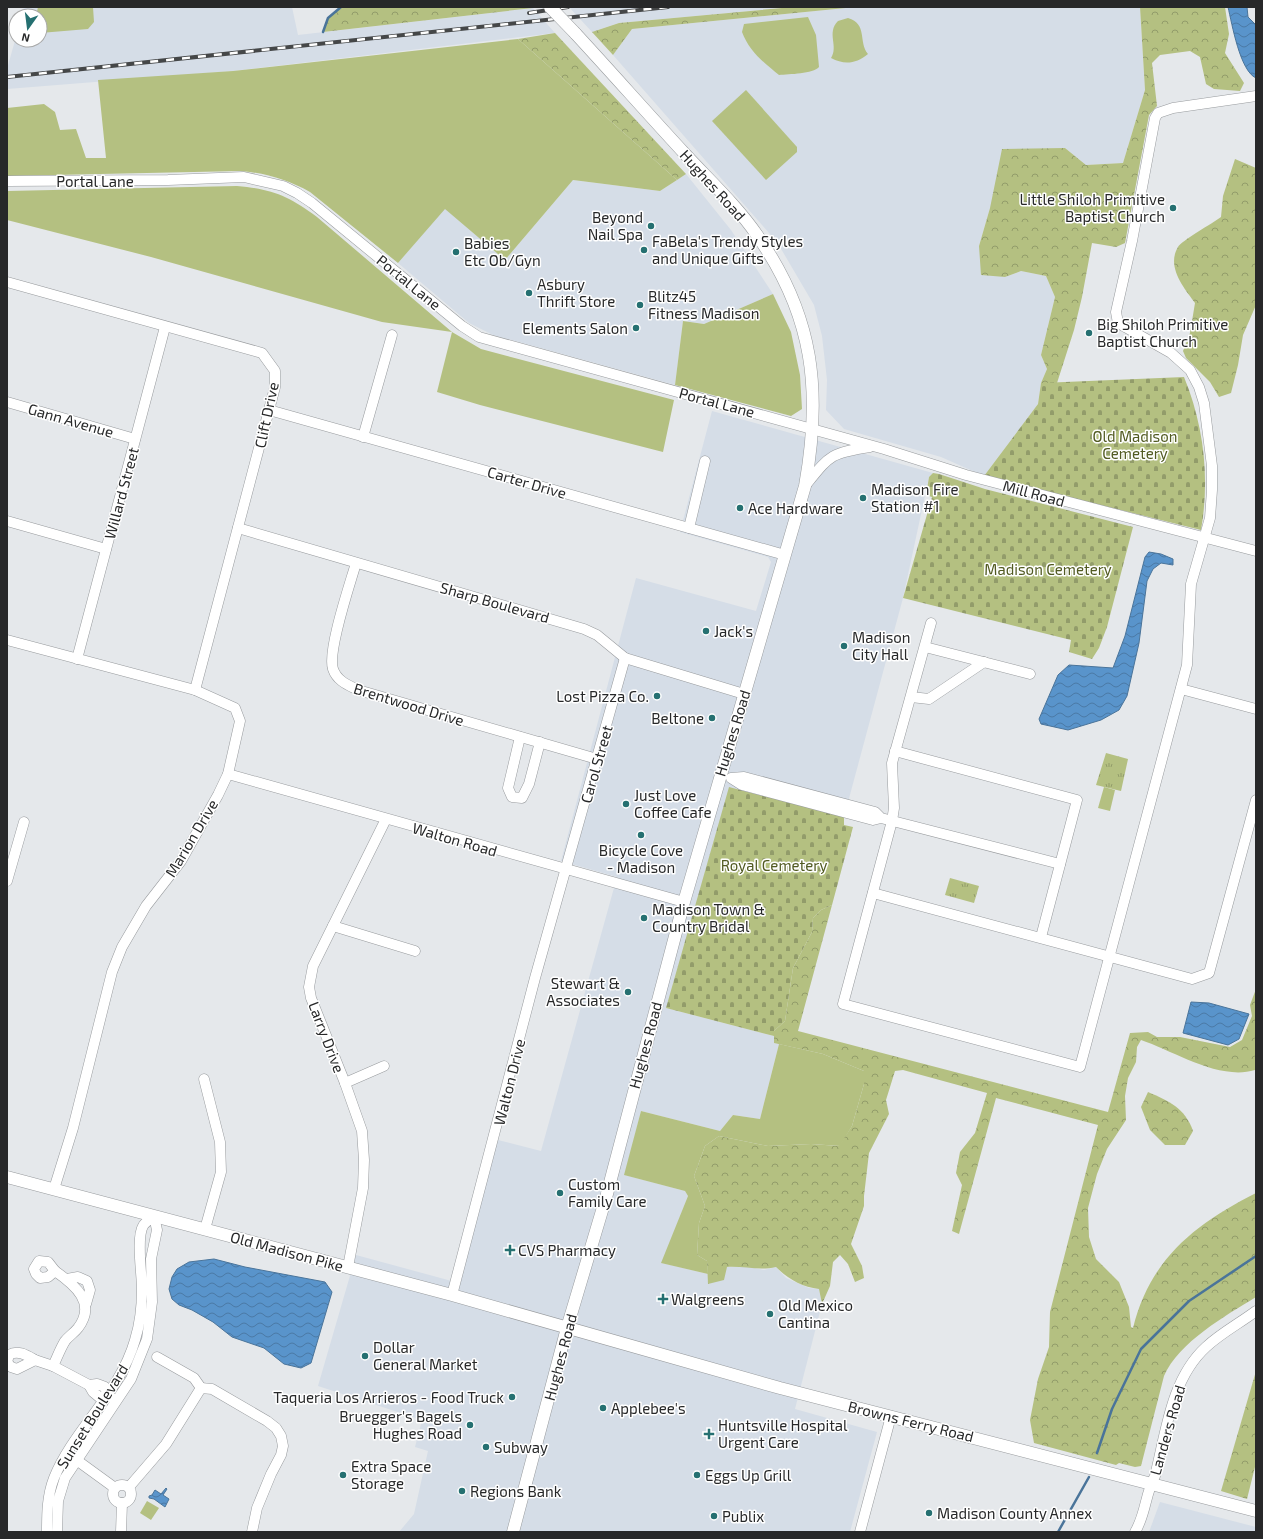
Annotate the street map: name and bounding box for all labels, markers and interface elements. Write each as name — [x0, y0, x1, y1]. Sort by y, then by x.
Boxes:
north arrow — [8, 8, 48, 48]
text: N — [20, 31, 31, 45]
street label: Hughes Road — [676, 146, 750, 224]
street label: Portal Lane — [56, 172, 134, 190]
place label: Little Shiloh Primitive Baptist Church — [1020, 190, 1165, 225]
marker: Little Shiloh Primitive Baptist Church — [1168, 203, 1178, 213]
place label: Beyond Nail Spa — [588, 208, 643, 243]
marker: Beyond Nail Spa — [646, 221, 656, 231]
place label: FaBela's Trendy Styles and Unique Gifts — [652, 232, 803, 267]
place label: Babies Etc Ob/Gyn — [464, 234, 541, 269]
marker: FaBela's Trendy Styles and Unique Gifts — [639, 245, 649, 255]
marker: Babies Etc Ob/Gyn — [451, 247, 461, 257]
street label: Portal Lane — [373, 251, 445, 313]
place label: Asbury Thrift Store — [537, 275, 615, 310]
place label: Blitz45 Fitness Madison — [648, 287, 759, 322]
marker: Asbury Thrift Store — [524, 288, 534, 298]
marker: Blitz45 Fitness Madison — [635, 300, 645, 310]
place label: Big Shiloh Primitive Baptist Church — [1097, 315, 1228, 350]
place label: Elements Salon — [522, 319, 628, 337]
marker: Elements Salon — [631, 323, 641, 333]
marker: Big Shiloh Primitive Baptist Church — [1084, 328, 1094, 338]
street label: Clift Drive — [250, 380, 282, 450]
street label: Portal Lane — [677, 383, 757, 421]
street label: Gann Avenue — [26, 399, 116, 441]
park label: Old Madison Cemetery — [1093, 427, 1177, 462]
street label: Willard Street — [100, 445, 142, 541]
street label: Carter Drive — [485, 462, 569, 502]
street label: Mill Road — [1001, 476, 1067, 510]
place label: Madison Fire Station #1 — [871, 480, 959, 515]
marker: Madison Fire Station #1 — [858, 493, 868, 503]
place label: Ace Hardware — [748, 499, 843, 517]
marker: Ace Hardware — [735, 503, 745, 513]
park label: Madison Cemetery — [984, 560, 1112, 578]
street label: Sharp Boulevard — [438, 578, 552, 626]
place label: Jack's — [714, 622, 753, 640]
marker: Jack's — [701, 626, 711, 636]
place label: Madison City Hall — [852, 628, 911, 663]
marker: Madison City Hall — [839, 641, 849, 651]
street label: Brentwood Drive — [352, 679, 466, 729]
place label: Lost Pizza Co. — [556, 687, 649, 705]
street label: Hughes Road — [710, 688, 754, 778]
marker: Lost Pizza Co. — [652, 691, 662, 701]
place label: Beltone — [651, 709, 704, 727]
marker: Beltone — [707, 713, 717, 723]
street label: Carol Street — [576, 723, 616, 805]
place label: Just Love Coffee Cafe — [634, 786, 711, 821]
street label: Marion Drive — [161, 796, 221, 880]
marker: Just Love Coffee Cafe — [621, 799, 631, 809]
street label: Walton Road — [410, 818, 500, 860]
marker: Bicycle Cove - Madison — [636, 830, 646, 840]
place label: Bicycle Cove - Madison — [599, 841, 683, 876]
park label: Royal Cemetery — [721, 856, 827, 874]
place label: Madison Town & Country Bridal — [652, 900, 765, 935]
marker: Madison Town & Country Bridal — [639, 913, 649, 923]
place label: Stewart & Associates — [546, 974, 620, 1009]
marker: Stewart & Associates — [623, 987, 633, 997]
street label: Larry Drive — [305, 999, 349, 1075]
street label: Hughes Road — [625, 1000, 665, 1090]
street label: Walton Drive — [490, 1037, 528, 1127]
place label: Custom Family Care — [568, 1175, 647, 1210]
marker: Custom Family Care — [555, 1188, 565, 1198]
street label: Old Madison Pike — [228, 1227, 346, 1275]
place label: CVS Pharmacy — [518, 1241, 616, 1259]
marker: CVS Pharmacy — [505, 1245, 515, 1255]
place label: Walgreens — [671, 1290, 744, 1308]
marker: Walgreens — [658, 1294, 668, 1304]
place label: Old Mexico Cantina — [778, 1296, 853, 1331]
marker: Old Mexico Cantina — [765, 1309, 775, 1319]
street label: Hughes Road — [540, 1312, 580, 1402]
place label: Dollar General Market — [373, 1338, 478, 1373]
marker: Dollar General Market — [360, 1351, 370, 1361]
street label: Sunset Boulevard — [53, 1360, 131, 1472]
street label: Landers Road — [1146, 1383, 1188, 1477]
place label: Taqueria Los Arrieros - Food Truck — [273, 1388, 504, 1406]
marker: Taqueria Los Arrieros - Food Truck — [507, 1392, 517, 1402]
street label: Browns Ferry Road — [846, 1397, 976, 1445]
place label: Applebee's — [611, 1399, 686, 1417]
marker: Applebee's — [598, 1403, 608, 1413]
place label: Bruegger's Bagels Hughes Road — [339, 1407, 462, 1442]
place label: Huntsville Hospital Urgent Care — [718, 1416, 848, 1451]
marker: Bruegger's Bagels Hughes Road — [465, 1420, 475, 1430]
marker: Huntsville Hospital Urgent Care — [703, 1428, 715, 1440]
place label: Subway — [494, 1438, 548, 1456]
marker: Subway — [481, 1442, 491, 1452]
place label: Extra Space Storage — [351, 1457, 431, 1492]
place label: Eggs Up Grill — [705, 1466, 792, 1484]
marker: Extra Space Storage — [338, 1470, 348, 1480]
marker: Eggs Up Grill — [692, 1470, 702, 1480]
place label: Regions Bank — [470, 1482, 562, 1500]
marker: Regions Bank — [457, 1486, 467, 1496]
place label: Madison County Annex — [937, 1504, 1092, 1522]
place label: Publix — [722, 1507, 764, 1525]
marker: Madison County Annex — [924, 1508, 934, 1518]
marker: Publix — [709, 1511, 719, 1521]

